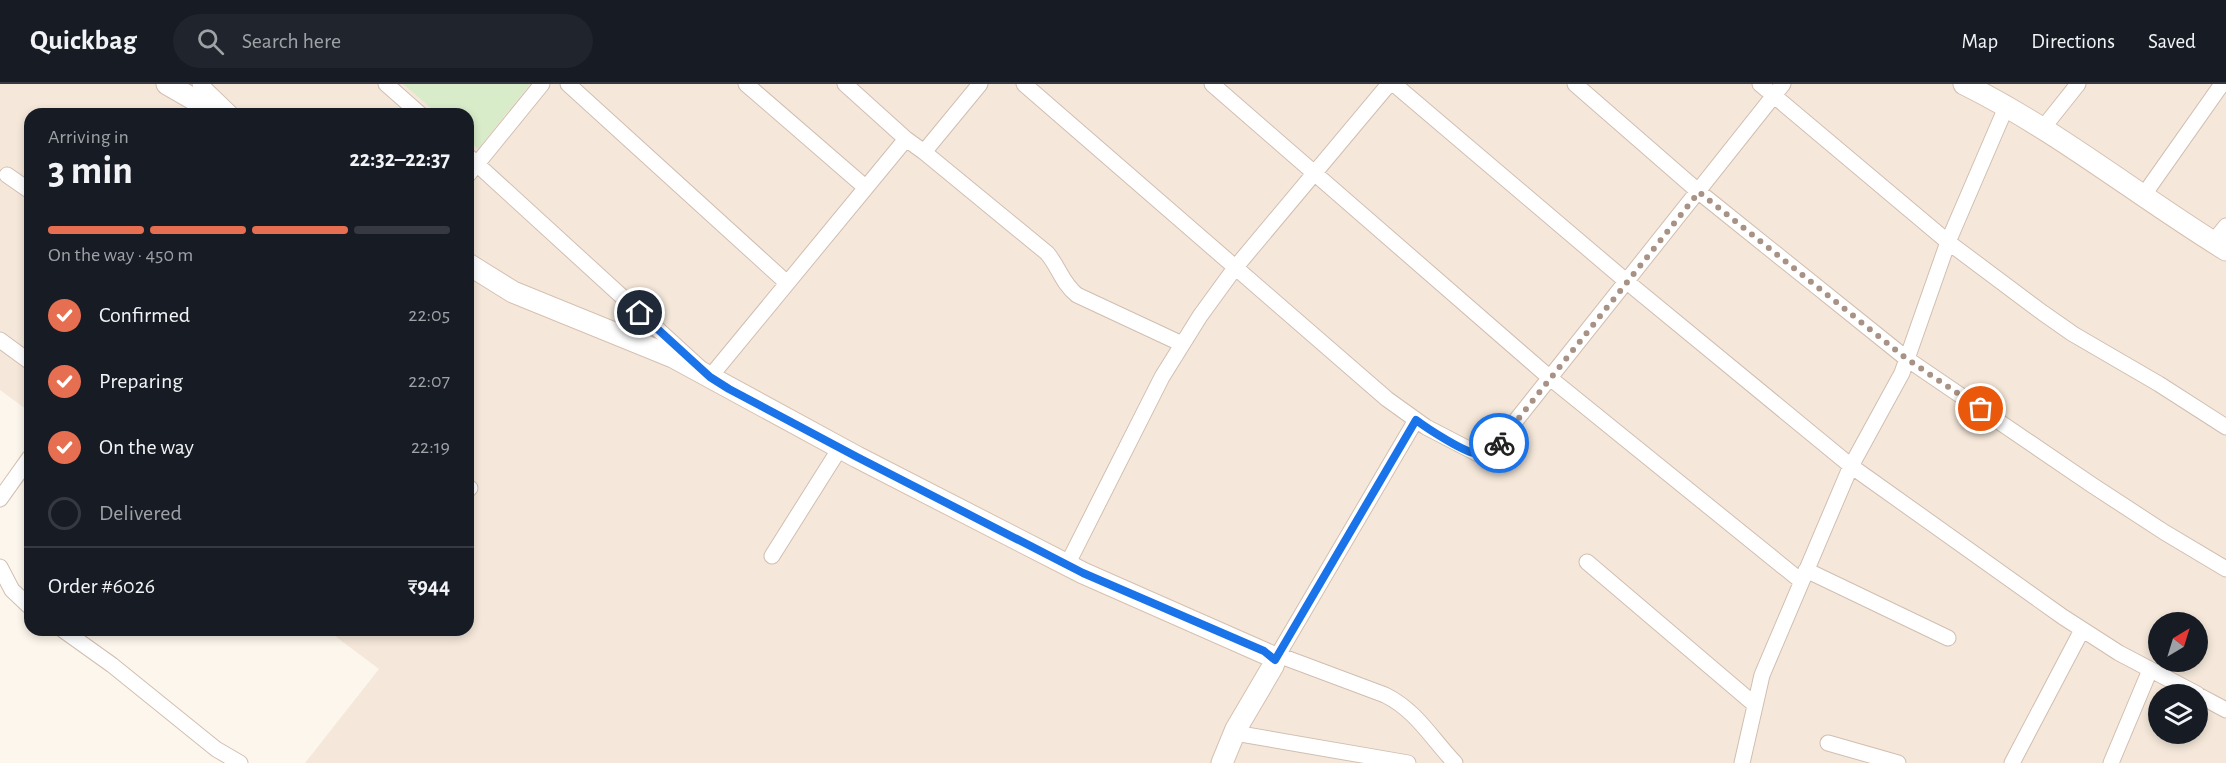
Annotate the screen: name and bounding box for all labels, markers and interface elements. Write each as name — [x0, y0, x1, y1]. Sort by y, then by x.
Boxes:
search box — [173, 14, 593, 68]
icon: search — [194, 25, 227, 58]
text: Quickbag — [30, 27, 137, 55]
text: Search here — [242, 30, 341, 52]
text: Map — [1962, 31, 1998, 52]
text: Directions — [2031, 31, 2115, 52]
text: Saved — [2148, 31, 2196, 52]
text: Arriving in — [48, 127, 129, 147]
text: 22:32–22:37 — [350, 148, 450, 170]
text: 3 min — [48, 152, 133, 191]
text: On the way · 450 m — [48, 245, 193, 265]
pin — [614, 287, 665, 338]
icon: home — [623, 296, 656, 329]
icon: check — [48, 299, 81, 332]
text: Confirmed — [99, 304, 190, 326]
text: 22:05 — [408, 305, 450, 325]
icon: check — [48, 365, 81, 398]
text: Preparing — [99, 370, 183, 392]
text: 22:07 — [408, 371, 450, 391]
pin — [1955, 383, 2006, 434]
icon: bag — [1964, 392, 1997, 425]
courier — [1469, 413, 1529, 473]
icon: bike — [1483, 427, 1516, 460]
icon: check — [48, 431, 81, 464]
text: On the way — [99, 436, 194, 458]
text: 22:19 — [411, 437, 450, 457]
text: Delivered — [99, 502, 182, 524]
text: Order #6026 — [48, 575, 155, 597]
text: ₹944 — [408, 575, 450, 597]
north arrow — [2148, 612, 2208, 672]
map controls — [2148, 612, 2208, 744]
button: layers — [2148, 684, 2208, 744]

